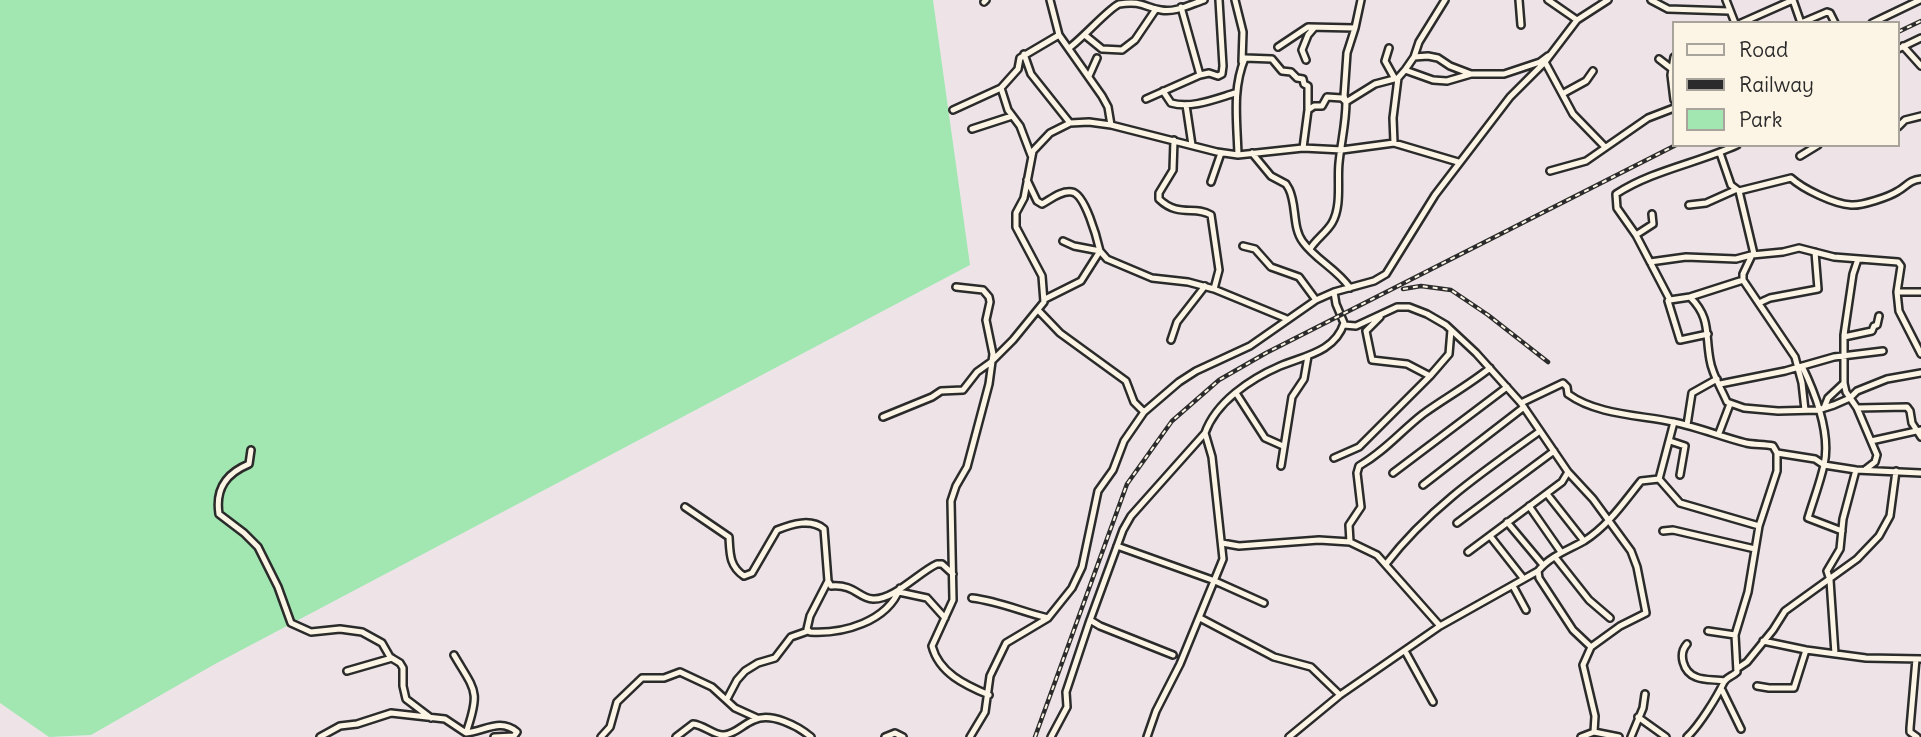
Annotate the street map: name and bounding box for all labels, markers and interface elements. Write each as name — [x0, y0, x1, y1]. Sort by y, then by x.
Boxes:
legend — [1672, 21, 1900, 147]
text: Road — [1739, 36, 1788, 63]
text: Railway — [1739, 71, 1814, 98]
text: Park — [1739, 106, 1782, 133]

